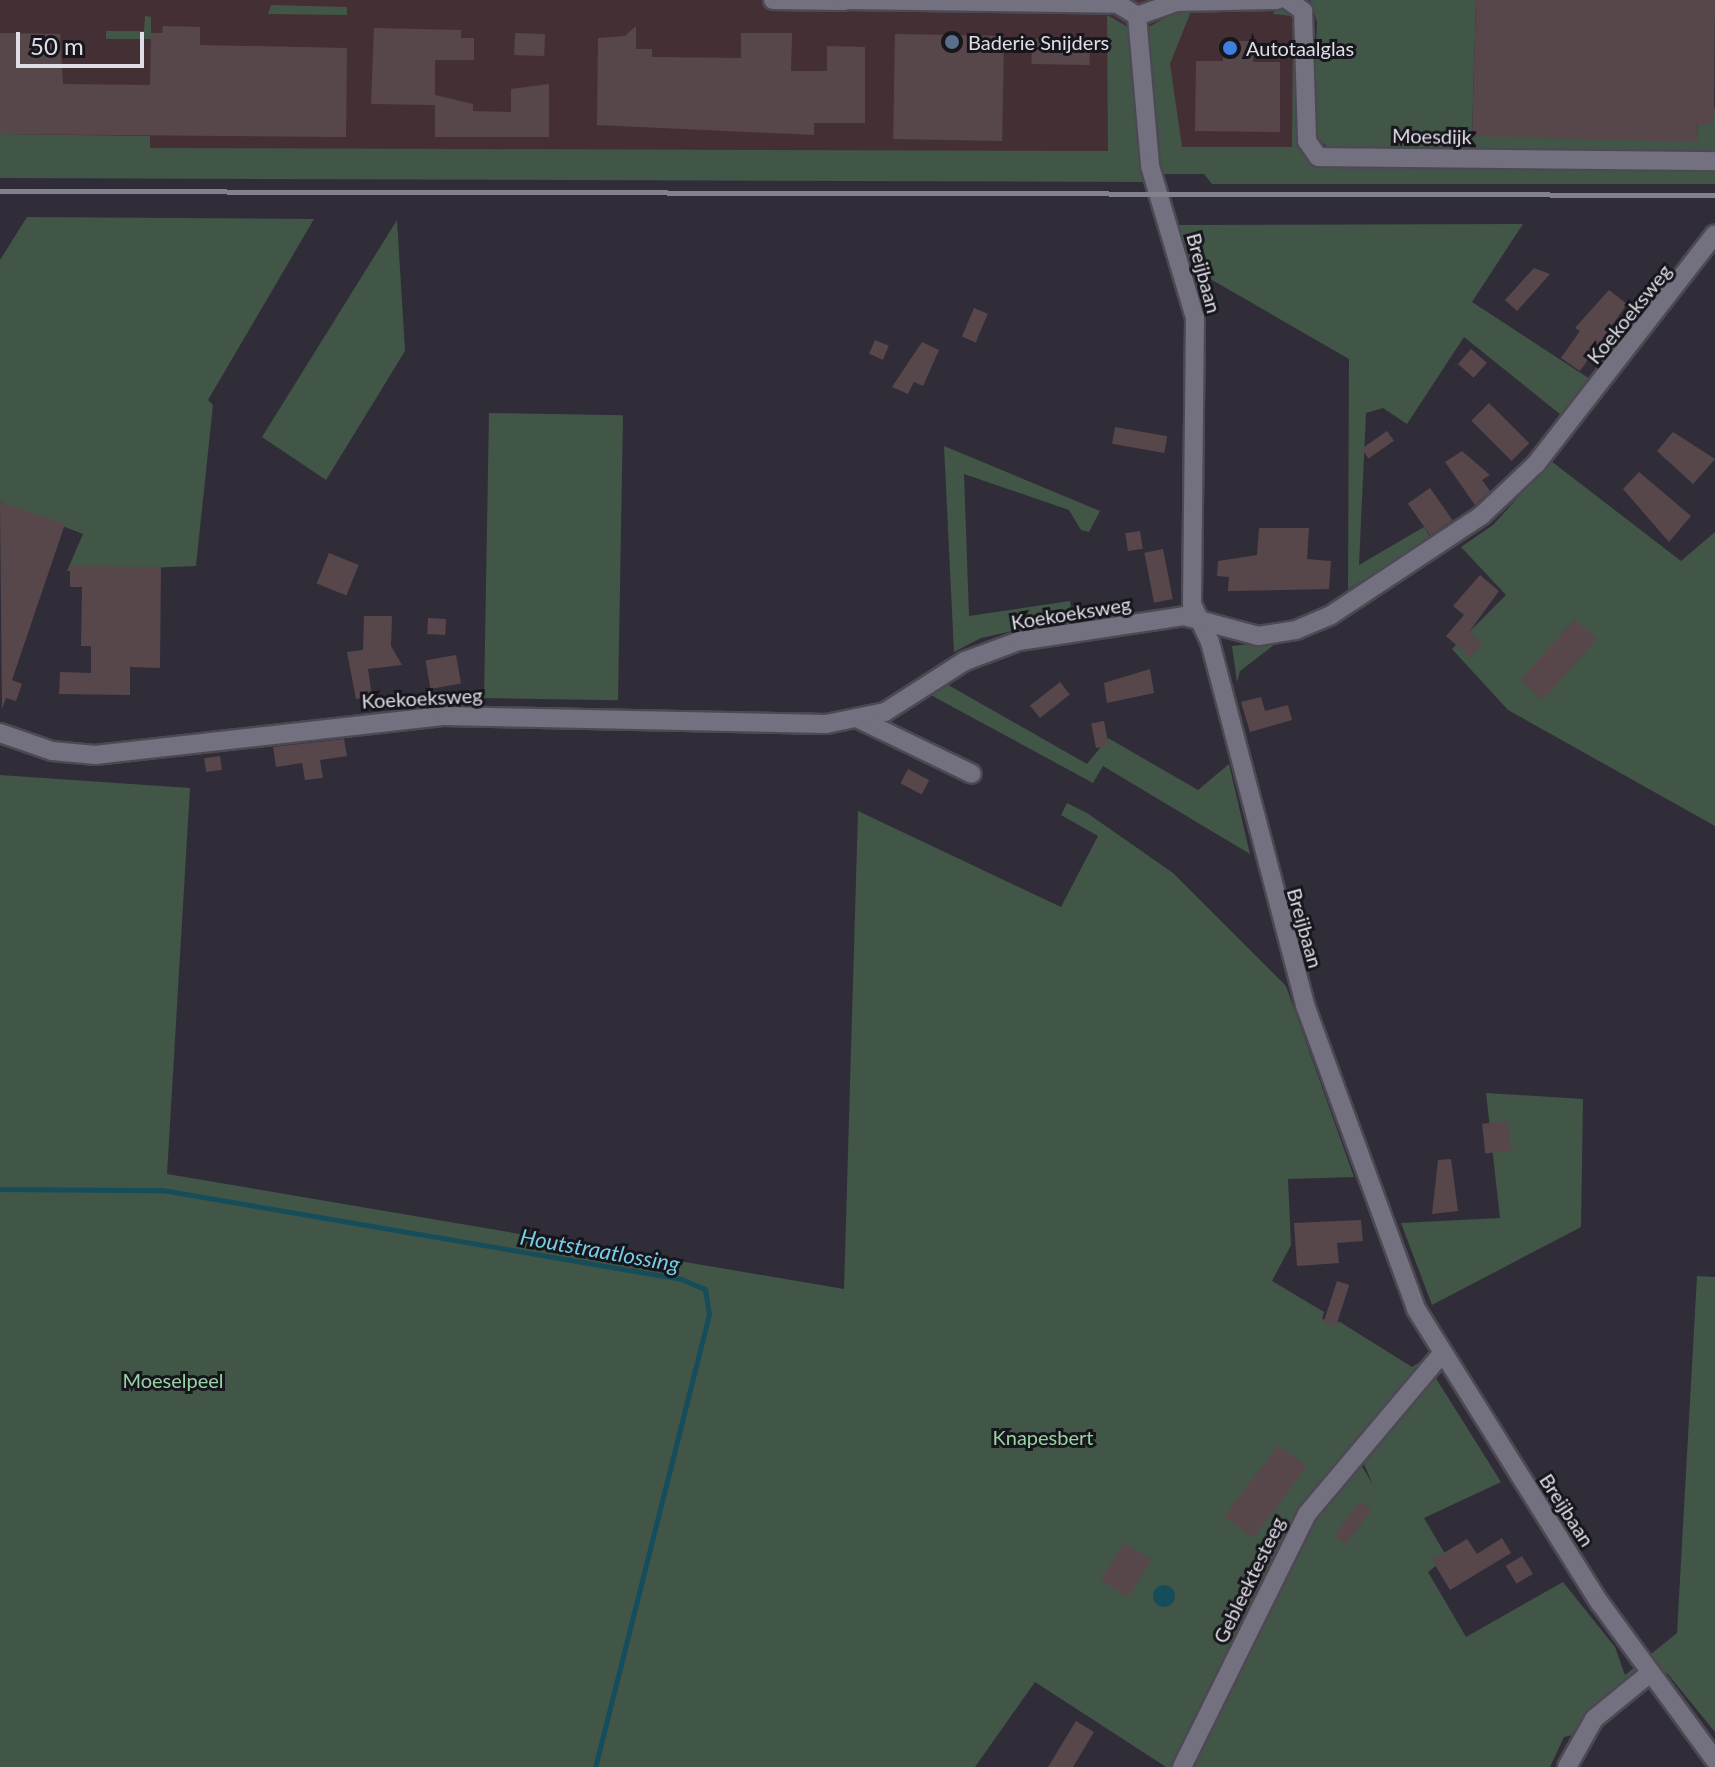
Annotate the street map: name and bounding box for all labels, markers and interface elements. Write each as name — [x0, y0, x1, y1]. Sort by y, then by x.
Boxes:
scale bar — [20, 16, 148, 66]
place label: Baderie Snijders — [968, 30, 1109, 54]
text: 50 m — [30, 31, 84, 60]
marker: Baderie Snijders — [943, 33, 961, 51]
place label: Autotaalglas — [1246, 36, 1354, 60]
marker: Autotaalglas — [1221, 39, 1239, 57]
street label: Moesdijk — [1392, 123, 1472, 149]
street label: Breijbaan — [1182, 230, 1226, 316]
street label: Koekoeksweg — [1582, 259, 1676, 369]
street label: Koekoeksweg — [1009, 592, 1133, 634]
street label: Koekoeksweg — [361, 683, 483, 713]
street label: Breijbaan — [1282, 885, 1328, 971]
water label: Houtstraatlossing — [518, 1223, 682, 1277]
park label: Moeselpeel — [122, 1368, 224, 1392]
park label: Knapesbert — [993, 1425, 1093, 1449]
street label: Breijbaan — [1535, 1469, 1599, 1551]
street label: Gebleektesteeg — [1208, 1513, 1290, 1647]

